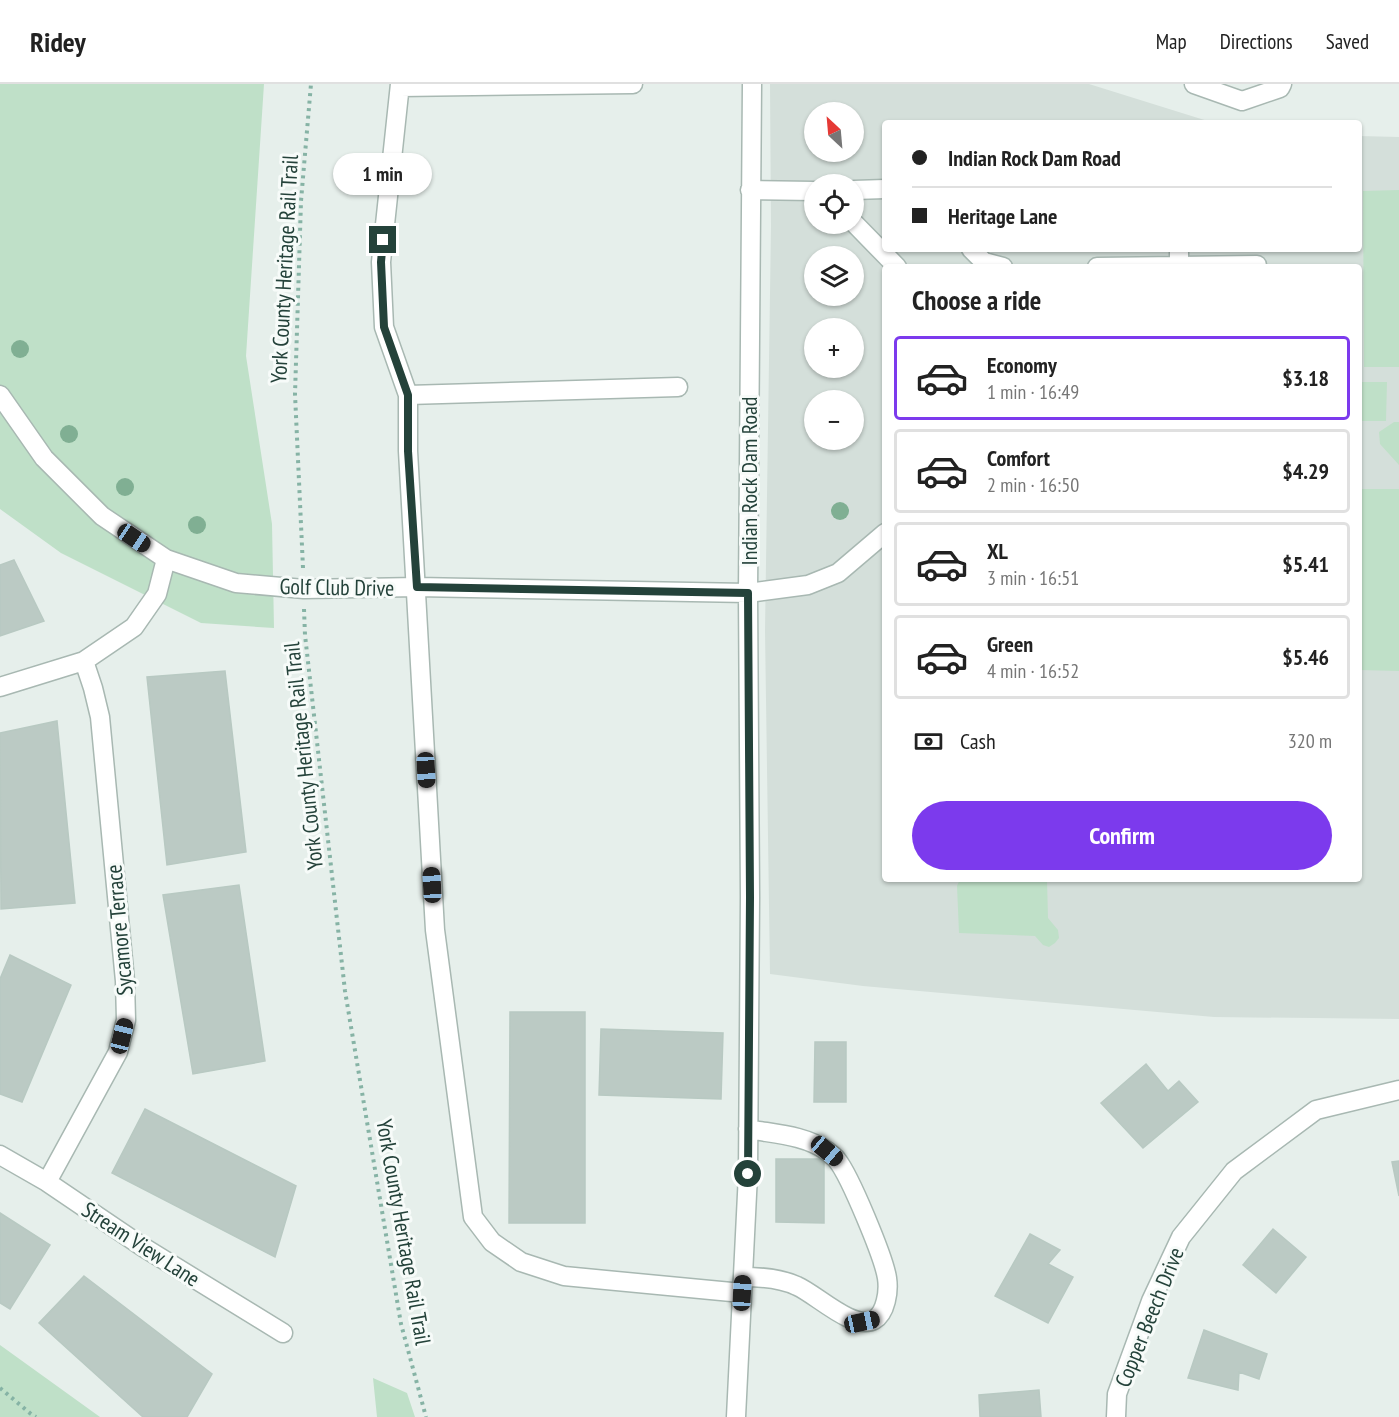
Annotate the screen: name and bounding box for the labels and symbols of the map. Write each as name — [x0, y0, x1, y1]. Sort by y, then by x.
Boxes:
north arrow — [804, 102, 864, 162]
street label: York County Heritage Rail Trail — [264, 153, 304, 384]
callout: 1 min — [334, 153, 433, 195]
route end — [369, 226, 396, 253]
street label: Indian Rock Dam Road — [735, 397, 763, 565]
car — [114, 520, 154, 556]
street label: Golf Club Drive — [279, 572, 395, 602]
street label: York County Heritage Rail Trail — [277, 640, 329, 871]
car — [416, 752, 436, 788]
street label: Sycamore Terrace — [99, 863, 139, 997]
car — [422, 867, 442, 903]
car — [109, 1016, 135, 1056]
street label: York County Heritage Rail Trail — [370, 1117, 438, 1348]
car — [807, 1133, 847, 1169]
route start — [734, 1160, 761, 1187]
street label: Stream View Lane — [77, 1195, 205, 1293]
street label: Copper Beech Drive — [1108, 1243, 1190, 1391]
car — [732, 1275, 752, 1311]
car — [843, 1309, 881, 1335]

